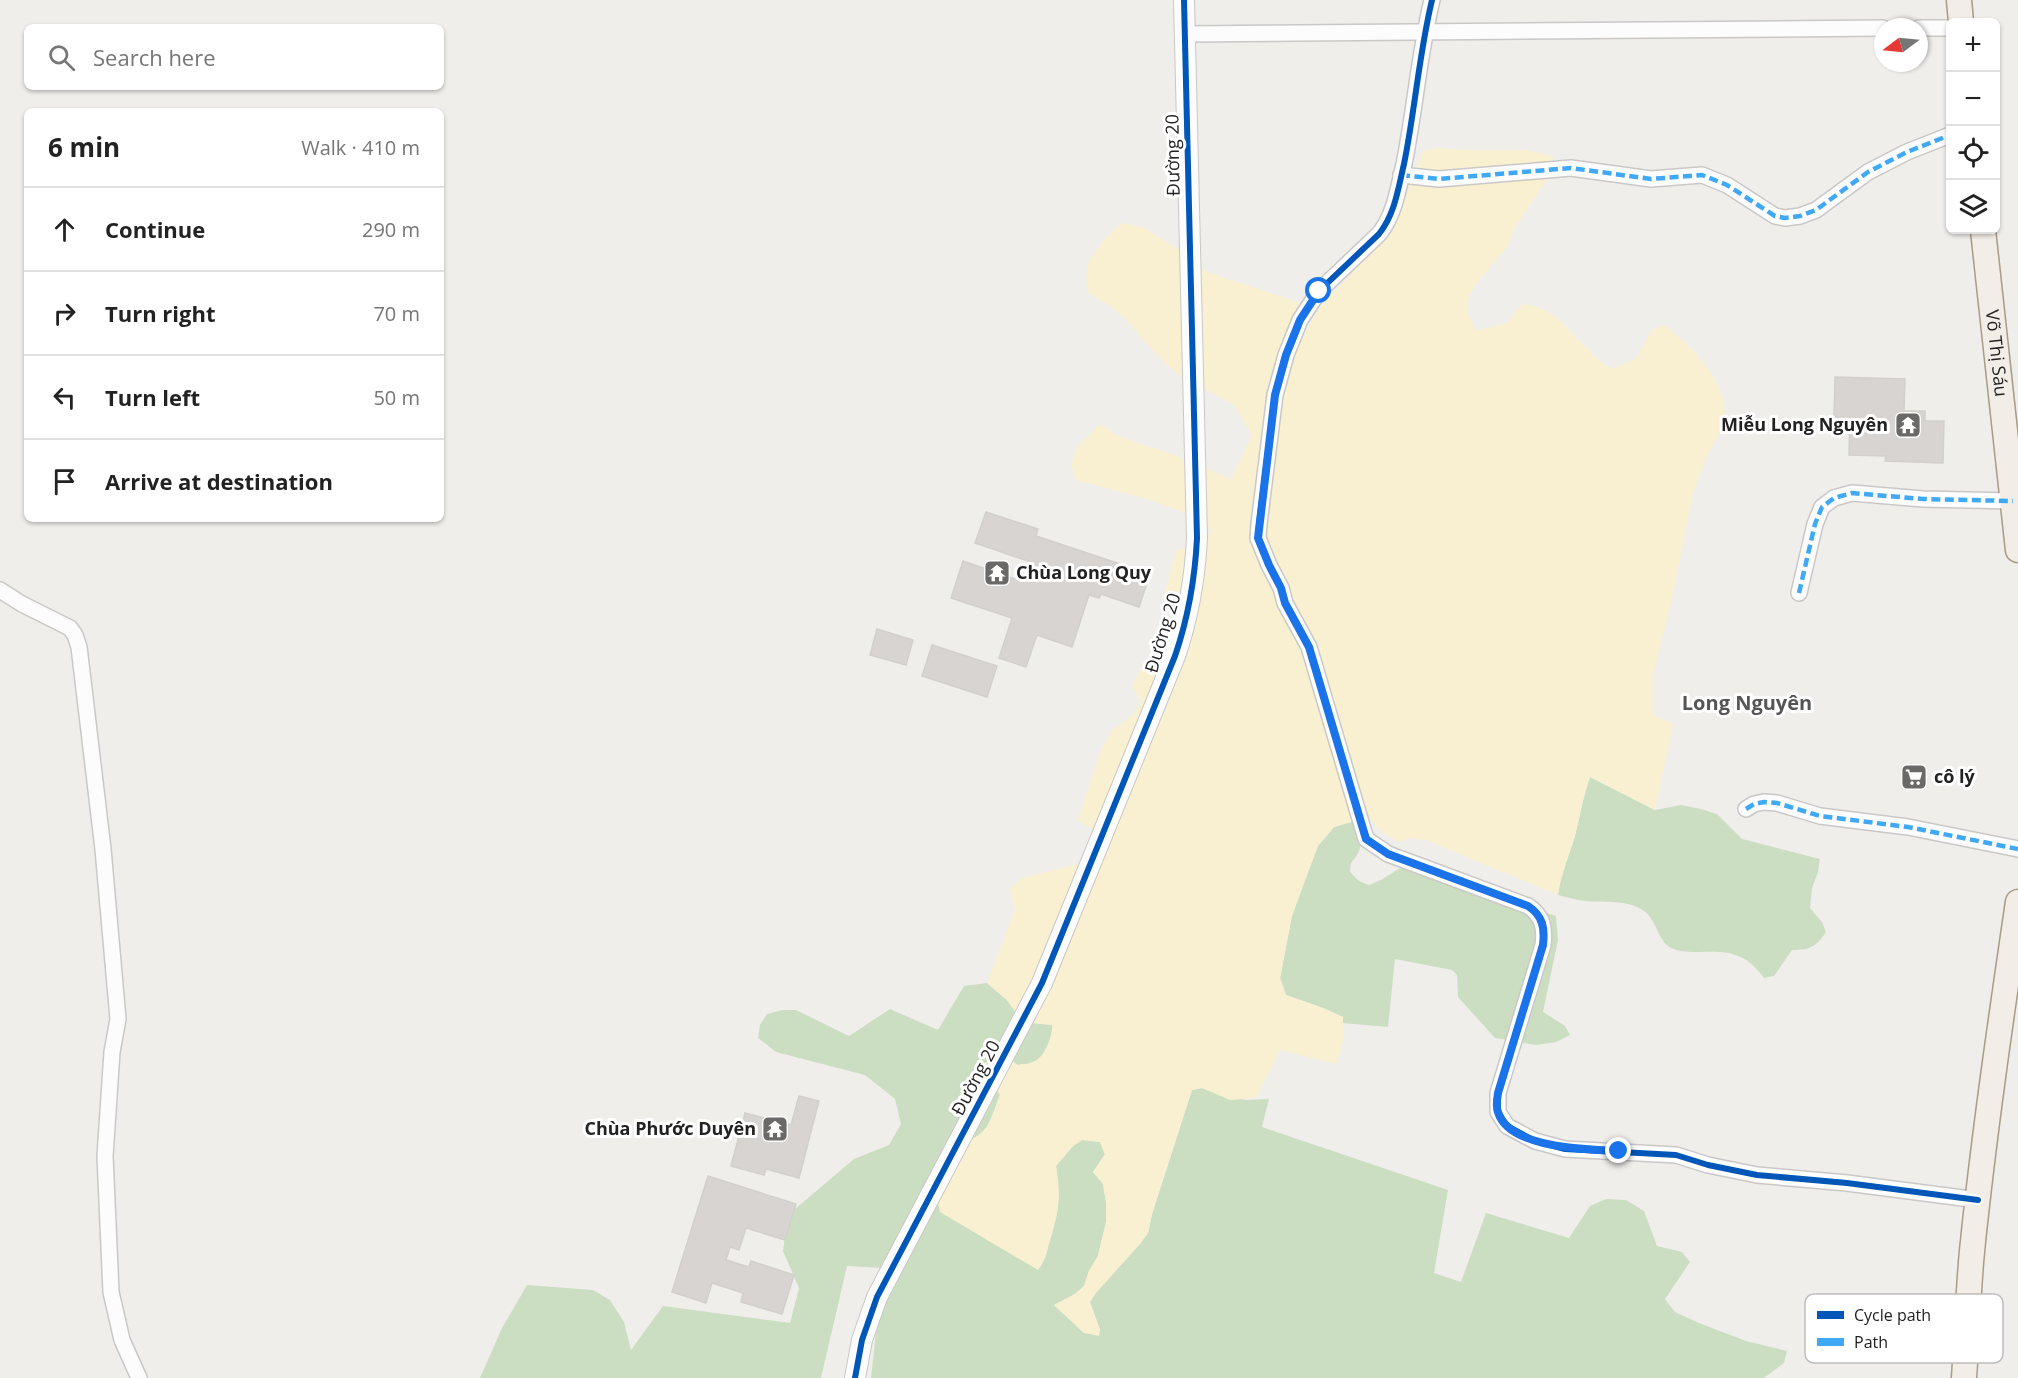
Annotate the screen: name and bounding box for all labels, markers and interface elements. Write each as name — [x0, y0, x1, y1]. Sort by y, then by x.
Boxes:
north arrow — [1874, 18, 1928, 72]
map controls — [1946, 18, 2000, 234]
button: + — [1946, 18, 2000, 72]
search box — [24, 24, 444, 90]
icon: search — [45, 41, 78, 74]
text: Search here — [93, 42, 216, 72]
button: − — [1946, 72, 2000, 126]
street label: Đường 20 — [1159, 114, 1185, 196]
button: locate — [1946, 126, 2000, 180]
text: 6 min — [48, 129, 120, 165]
text: Walk · 410 m — [301, 134, 420, 161]
button: layers — [1946, 180, 2000, 234]
icon: ahead — [48, 213, 81, 246]
text: Continue — [105, 214, 205, 244]
text: 290 m — [362, 216, 420, 243]
route start — [1305, 277, 1331, 303]
icon: right — [48, 297, 81, 330]
text: Turn right — [105, 298, 216, 328]
text: 70 m — [373, 300, 420, 327]
street label: Võ Thị Sáu — [1981, 308, 2014, 398]
icon: left — [48, 381, 81, 414]
text: Turn left — [105, 382, 200, 412]
text: 50 m — [373, 384, 420, 411]
temple icon: Miễu Long Nguyên — [1893, 410, 1923, 440]
place label: Miễu Long Nguyên — [1721, 412, 1888, 436]
icon: arrive — [48, 465, 81, 498]
text: Arrive at destination — [105, 466, 333, 496]
temple icon: Chùa Long Quy — [982, 558, 1012, 588]
place label: Chùa Long Quy — [1016, 560, 1152, 584]
street label: Đường 20 — [1139, 590, 1186, 675]
district label: Long Nguyên — [1682, 689, 1812, 716]
supermarket icon: cô lý — [1899, 762, 1929, 792]
place label: cô lý — [1934, 764, 1976, 788]
street label: Đường 20 — [945, 1036, 1005, 1119]
temple icon: Chùa Phước Duyên — [760, 1114, 790, 1144]
place label: Chùa Phước Duyên — [584, 1116, 756, 1140]
route end — [1605, 1137, 1631, 1163]
legend — [1805, 1294, 2003, 1363]
text: Cycle path — [1854, 1304, 1931, 1326]
text: Path — [1854, 1331, 1888, 1353]

